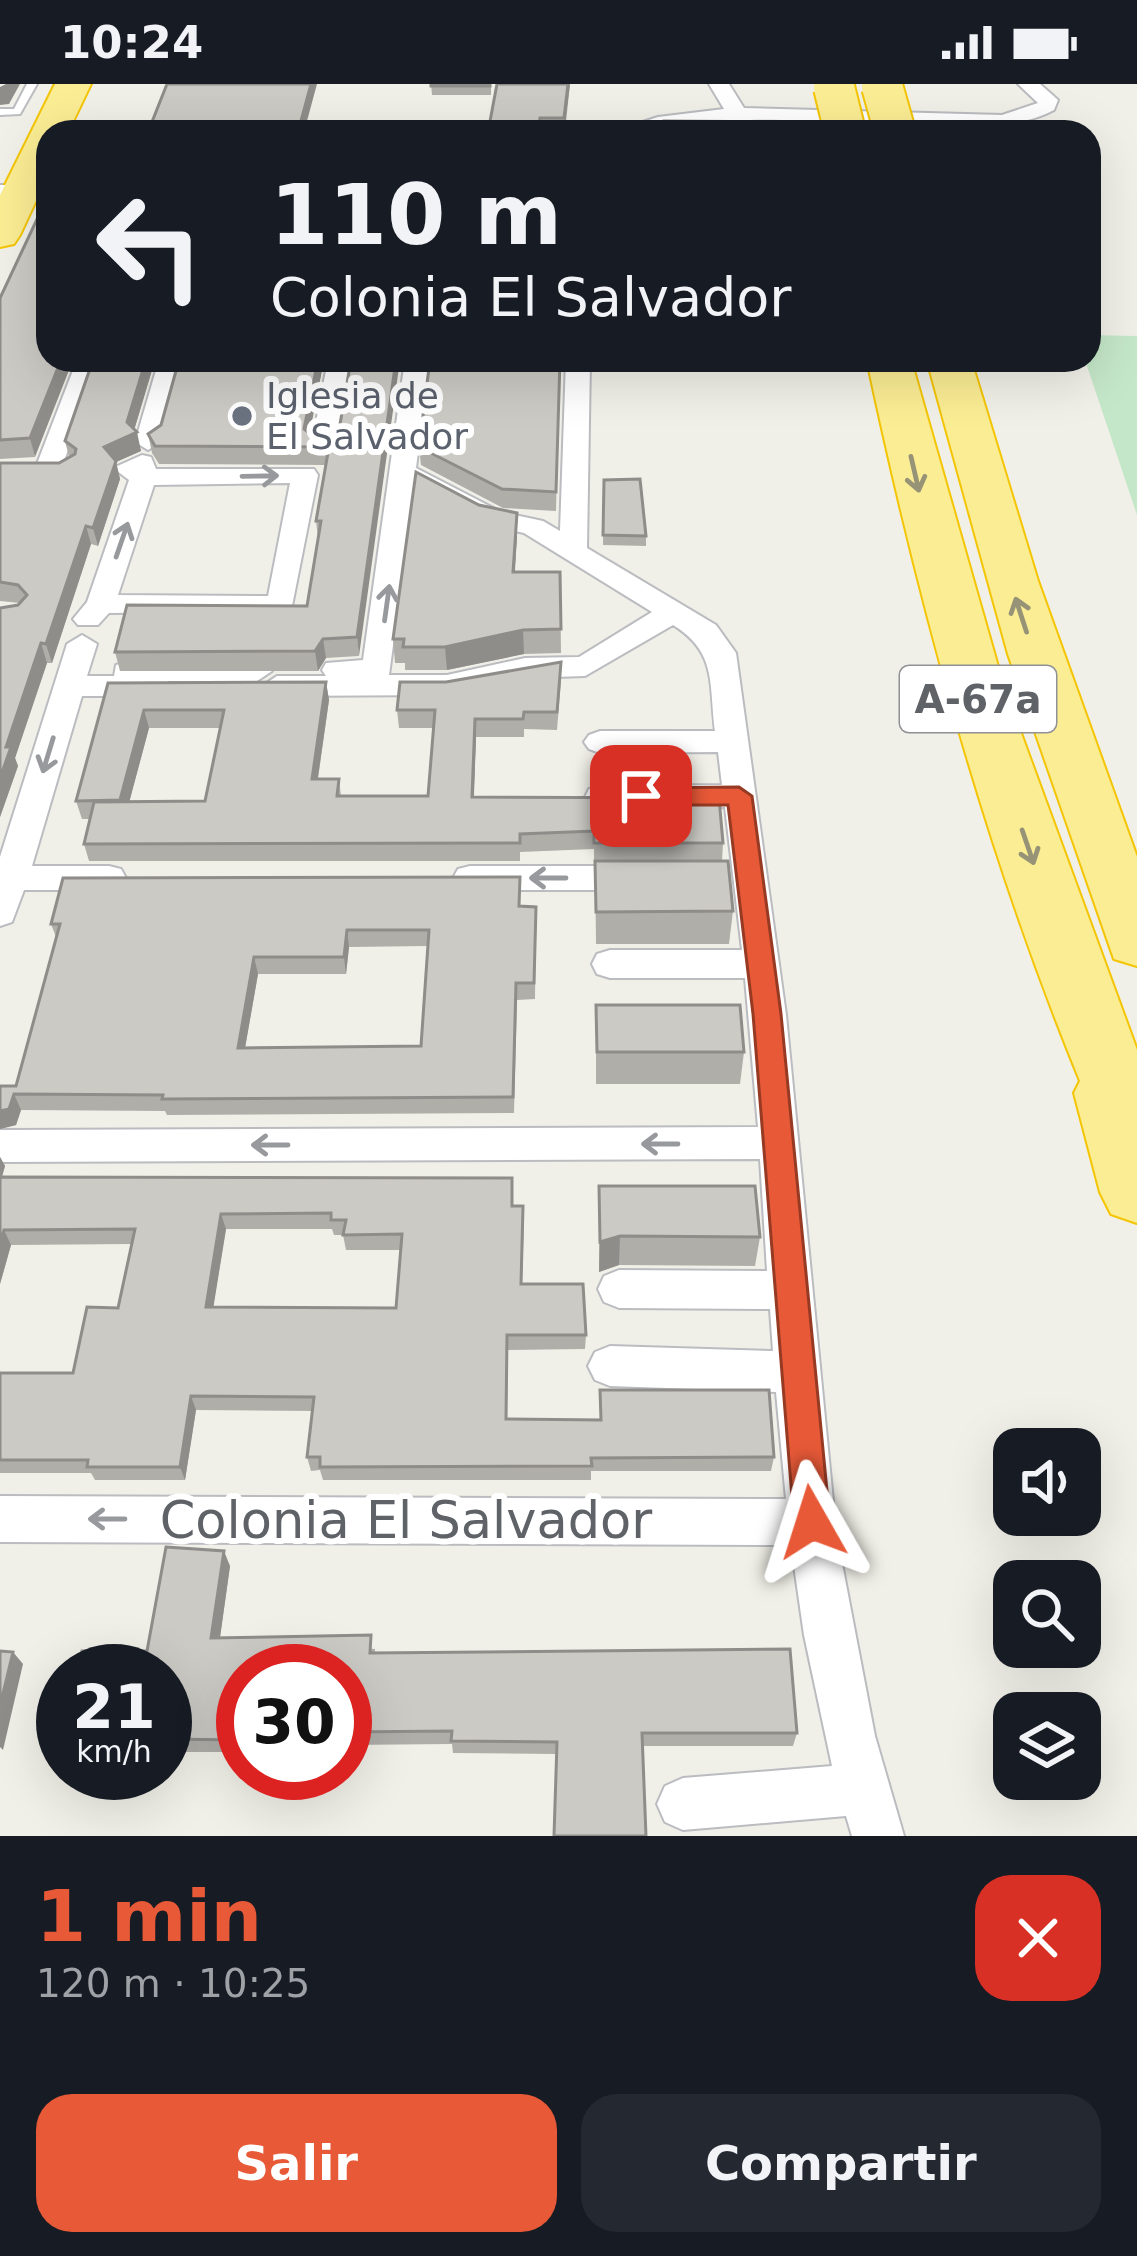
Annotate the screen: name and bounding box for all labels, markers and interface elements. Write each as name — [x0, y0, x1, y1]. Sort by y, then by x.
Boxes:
text: 10:24 — [60, 16, 203, 69]
text: 110 m — [270, 166, 562, 264]
icon: left — [72, 168, 228, 324]
text: Colonia El Salvador — [270, 266, 792, 329]
place label: Iglesia de El Salvador — [266, 375, 468, 457]
marker: Iglesia de El Salvador — [229, 403, 255, 429]
one-way arrow — [905, 454, 927, 492]
one-way arrow — [240, 464, 279, 487]
one-way arrow — [113, 522, 134, 559]
one-way arrow — [376, 585, 399, 624]
one-way arrow — [1009, 597, 1031, 635]
road number: A-67a — [900, 666, 1056, 732]
one-way arrow — [35, 735, 57, 773]
pin — [590, 745, 692, 847]
icon: arrive — [608, 763, 674, 829]
one-way arrow — [1019, 828, 1040, 865]
one-way arrow — [529, 867, 568, 889]
one-way arrow — [641, 1133, 680, 1155]
one-way arrow — [251, 1134, 290, 1156]
map controls — [993, 1428, 1101, 1800]
button: sound — [993, 1428, 1101, 1536]
position arrow — [749, 1459, 875, 1585]
street label: Colonia El Salvador — [160, 1491, 652, 1550]
one-way arrow — [88, 1508, 127, 1530]
button: search — [993, 1560, 1101, 1668]
speed limit sign: 30 — [216, 1644, 372, 1800]
text: 21 — [72, 1672, 156, 1742]
button: layers — [993, 1692, 1101, 1800]
text: km/h — [76, 1734, 152, 1769]
text: 1 min — [36, 1874, 262, 1958]
button: close — [975, 1875, 1101, 2001]
text: 120 m · 10:25 — [36, 1961, 310, 2006]
button: Salir — [36, 2094, 557, 2232]
button: Compartir — [581, 2094, 1101, 2232]

